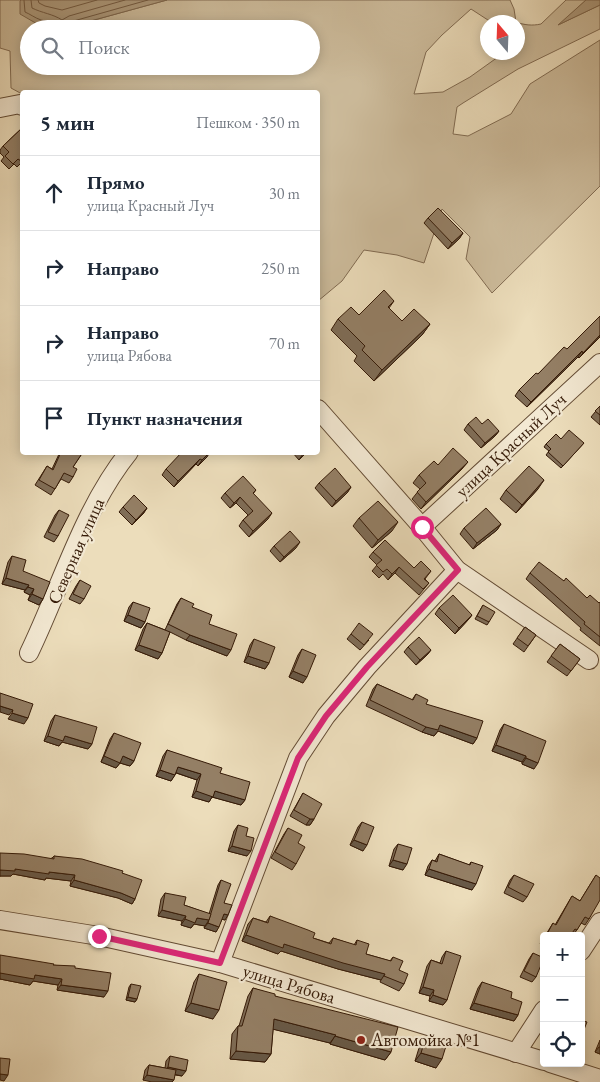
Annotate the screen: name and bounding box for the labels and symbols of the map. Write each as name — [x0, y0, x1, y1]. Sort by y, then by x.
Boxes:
north arrow — [480, 15, 525, 60]
street label: улица Красный Луч — [451, 387, 571, 502]
street label: Северная улица — [42, 493, 110, 608]
route start — [411, 516, 434, 539]
route end — [88, 925, 111, 948]
street label: улица Рябова — [240, 959, 339, 1009]
place label: Автомойка №1 — [370, 1028, 480, 1051]
marker: Автомойка №1 — [355, 1034, 367, 1046]

